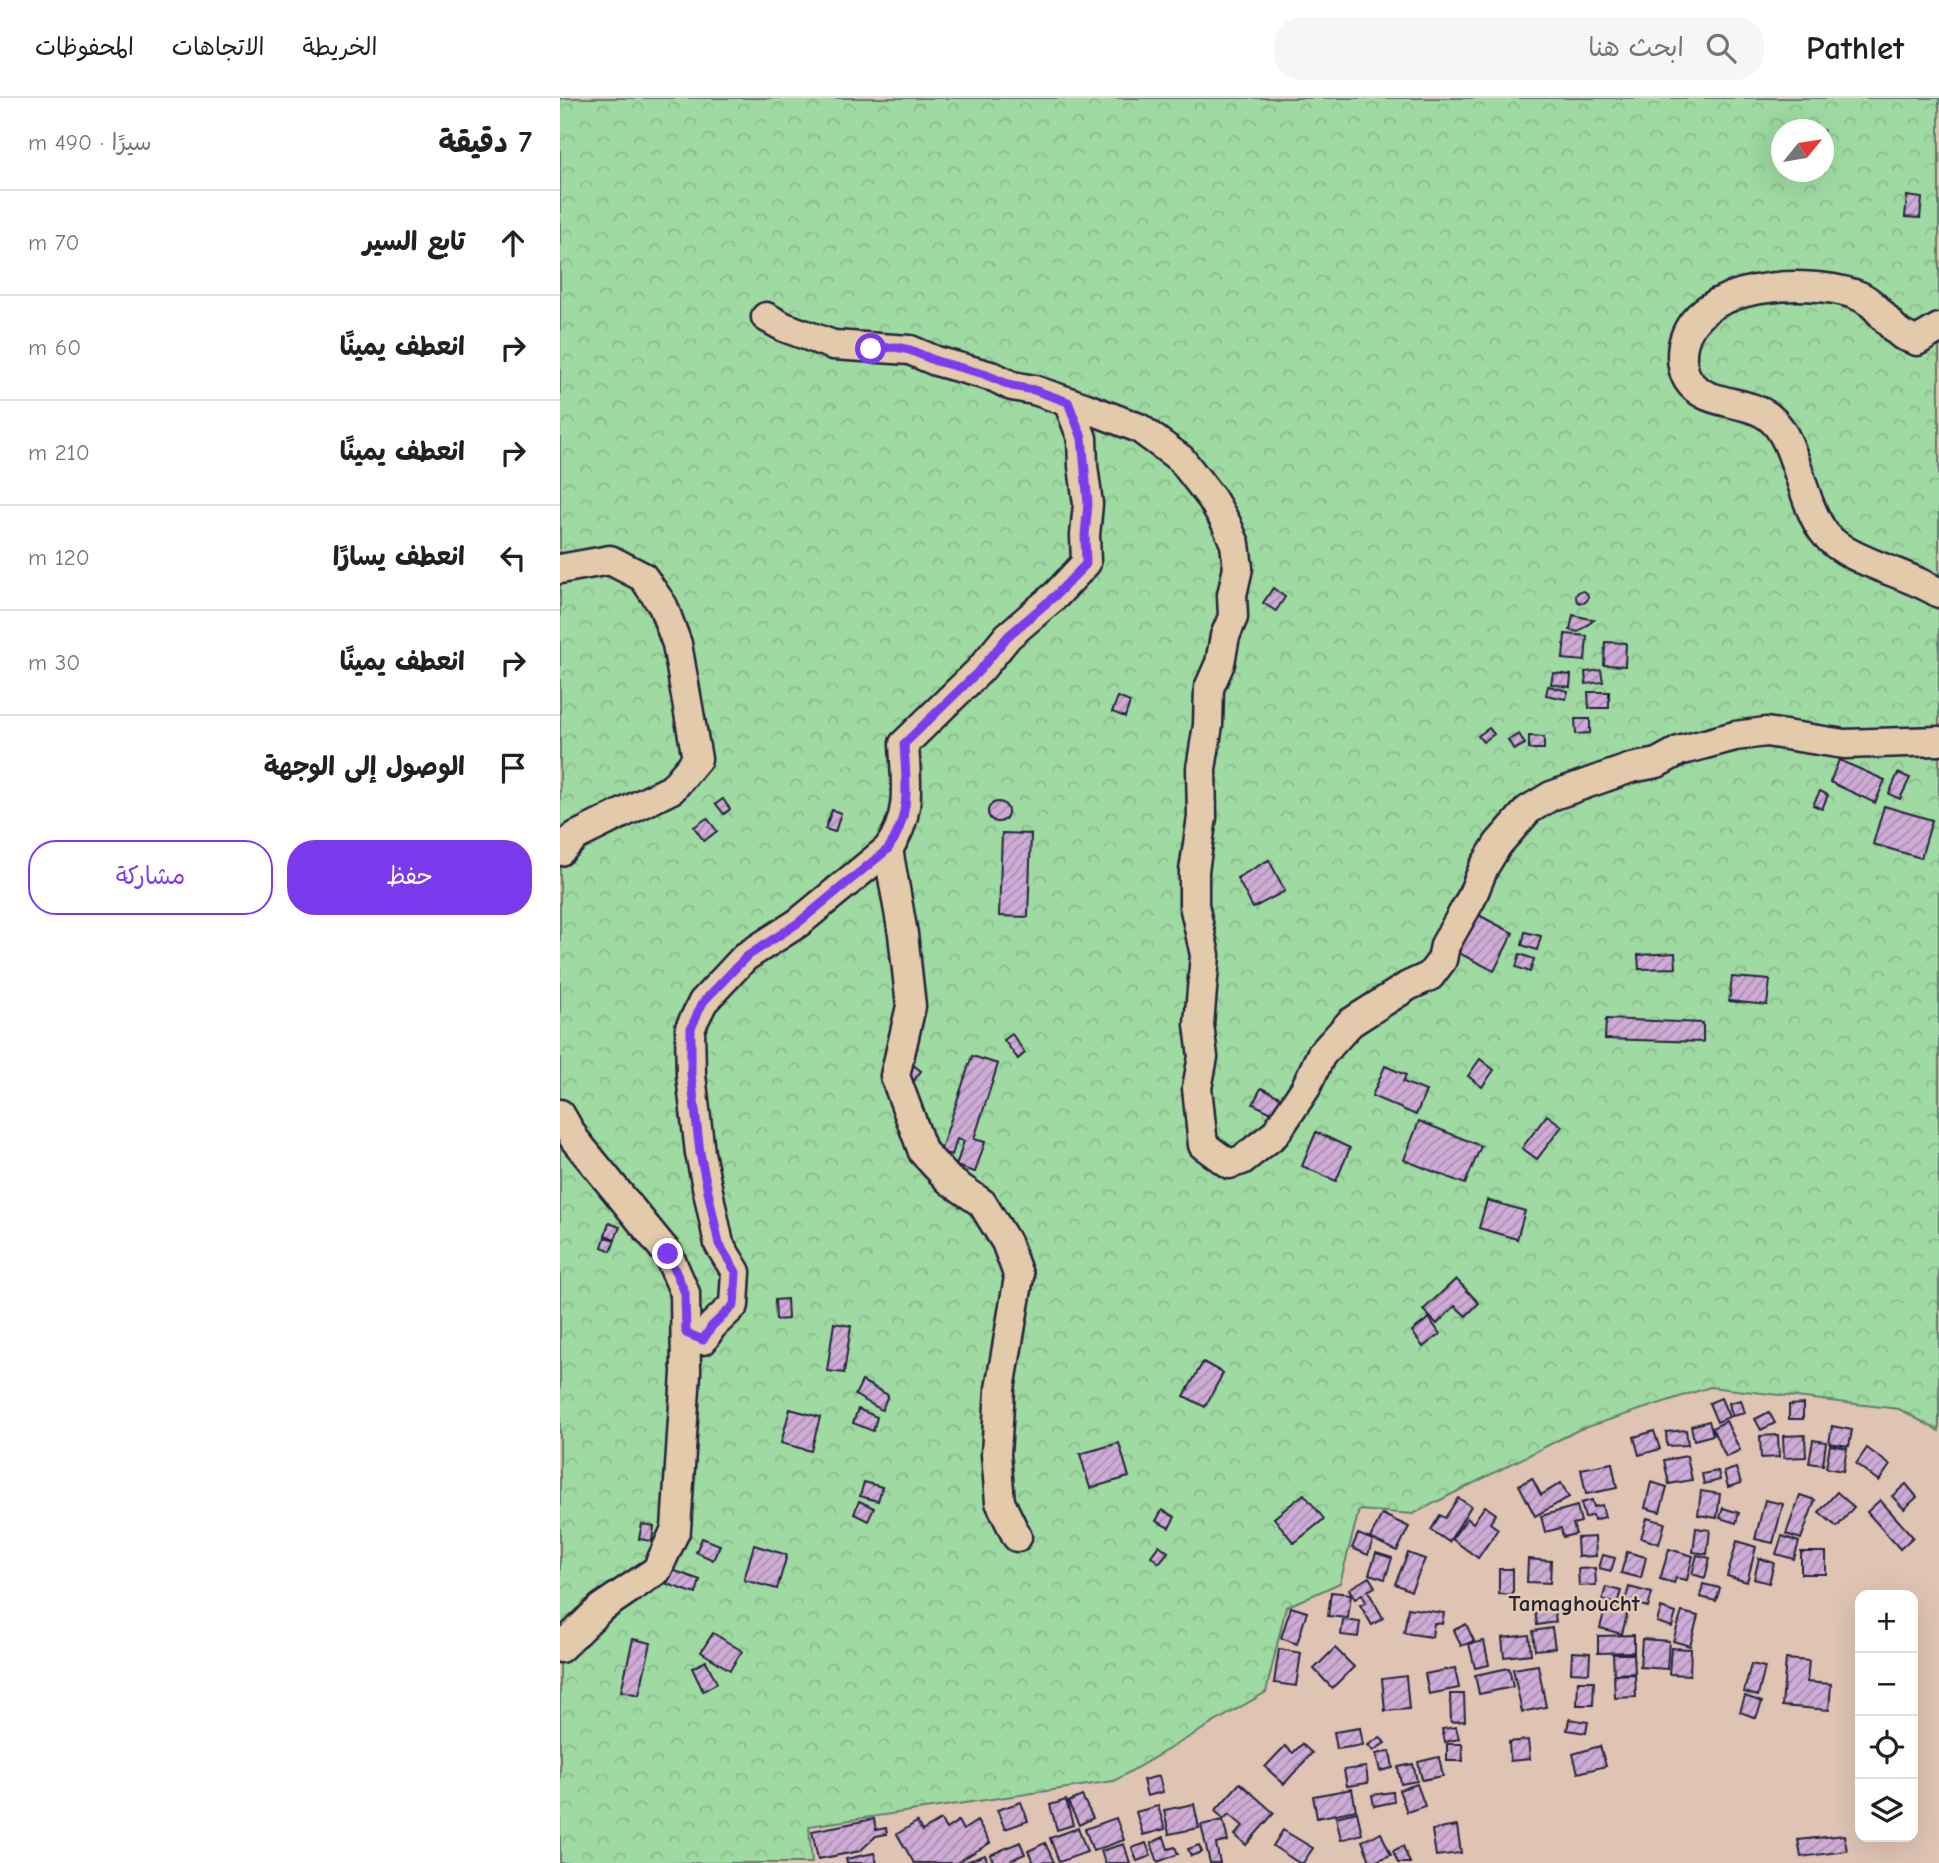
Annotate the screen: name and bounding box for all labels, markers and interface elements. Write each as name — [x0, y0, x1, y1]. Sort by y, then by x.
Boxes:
search box — [1274, 17, 1764, 80]
icon: search — [1702, 29, 1740, 67]
text: Pathlet — [1806, 29, 1904, 67]
text: المحفوظات — [35, 33, 134, 61]
text: الاتجاهات — [172, 33, 265, 61]
text: الخريطة — [303, 33, 377, 61]
text: ابحث هنا — [1588, 33, 1684, 63]
north arrow — [1771, 119, 1834, 182]
text: 7 دقيقة — [439, 125, 532, 160]
text: سيرًا · 490 m — [28, 129, 152, 156]
icon: ahead — [494, 224, 532, 262]
text: تابع السير — [363, 227, 465, 257]
text: 70 m — [28, 229, 80, 256]
icon: right — [494, 329, 532, 367]
text: انعطف يمينًا — [340, 332, 465, 362]
route start — [855, 333, 886, 364]
text: 60 m — [28, 334, 81, 361]
icon: right — [494, 434, 532, 472]
text: انعطف يمينًا — [340, 437, 465, 467]
text: 210 m — [28, 439, 90, 466]
icon: left — [494, 539, 532, 577]
text: انعطف يسارًا — [333, 542, 465, 572]
text: 120 m — [28, 544, 90, 571]
icon: right — [494, 644, 532, 682]
text: انعطف يمينًا — [340, 647, 465, 677]
text: 30 m — [28, 649, 80, 676]
icon: arrive — [494, 749, 532, 787]
text: الوصول إلى الوجهة — [264, 752, 465, 782]
button: مشاركة — [28, 840, 273, 915]
button: حفظ — [287, 840, 532, 915]
route end — [652, 1238, 683, 1269]
district label: Tamaghoucht — [1509, 1590, 1640, 1617]
map controls — [1855, 1590, 1918, 1842]
button: + — [1855, 1590, 1918, 1653]
button: − — [1855, 1653, 1918, 1716]
button: locate — [1855, 1716, 1918, 1779]
button: layers — [1855, 1779, 1918, 1842]

